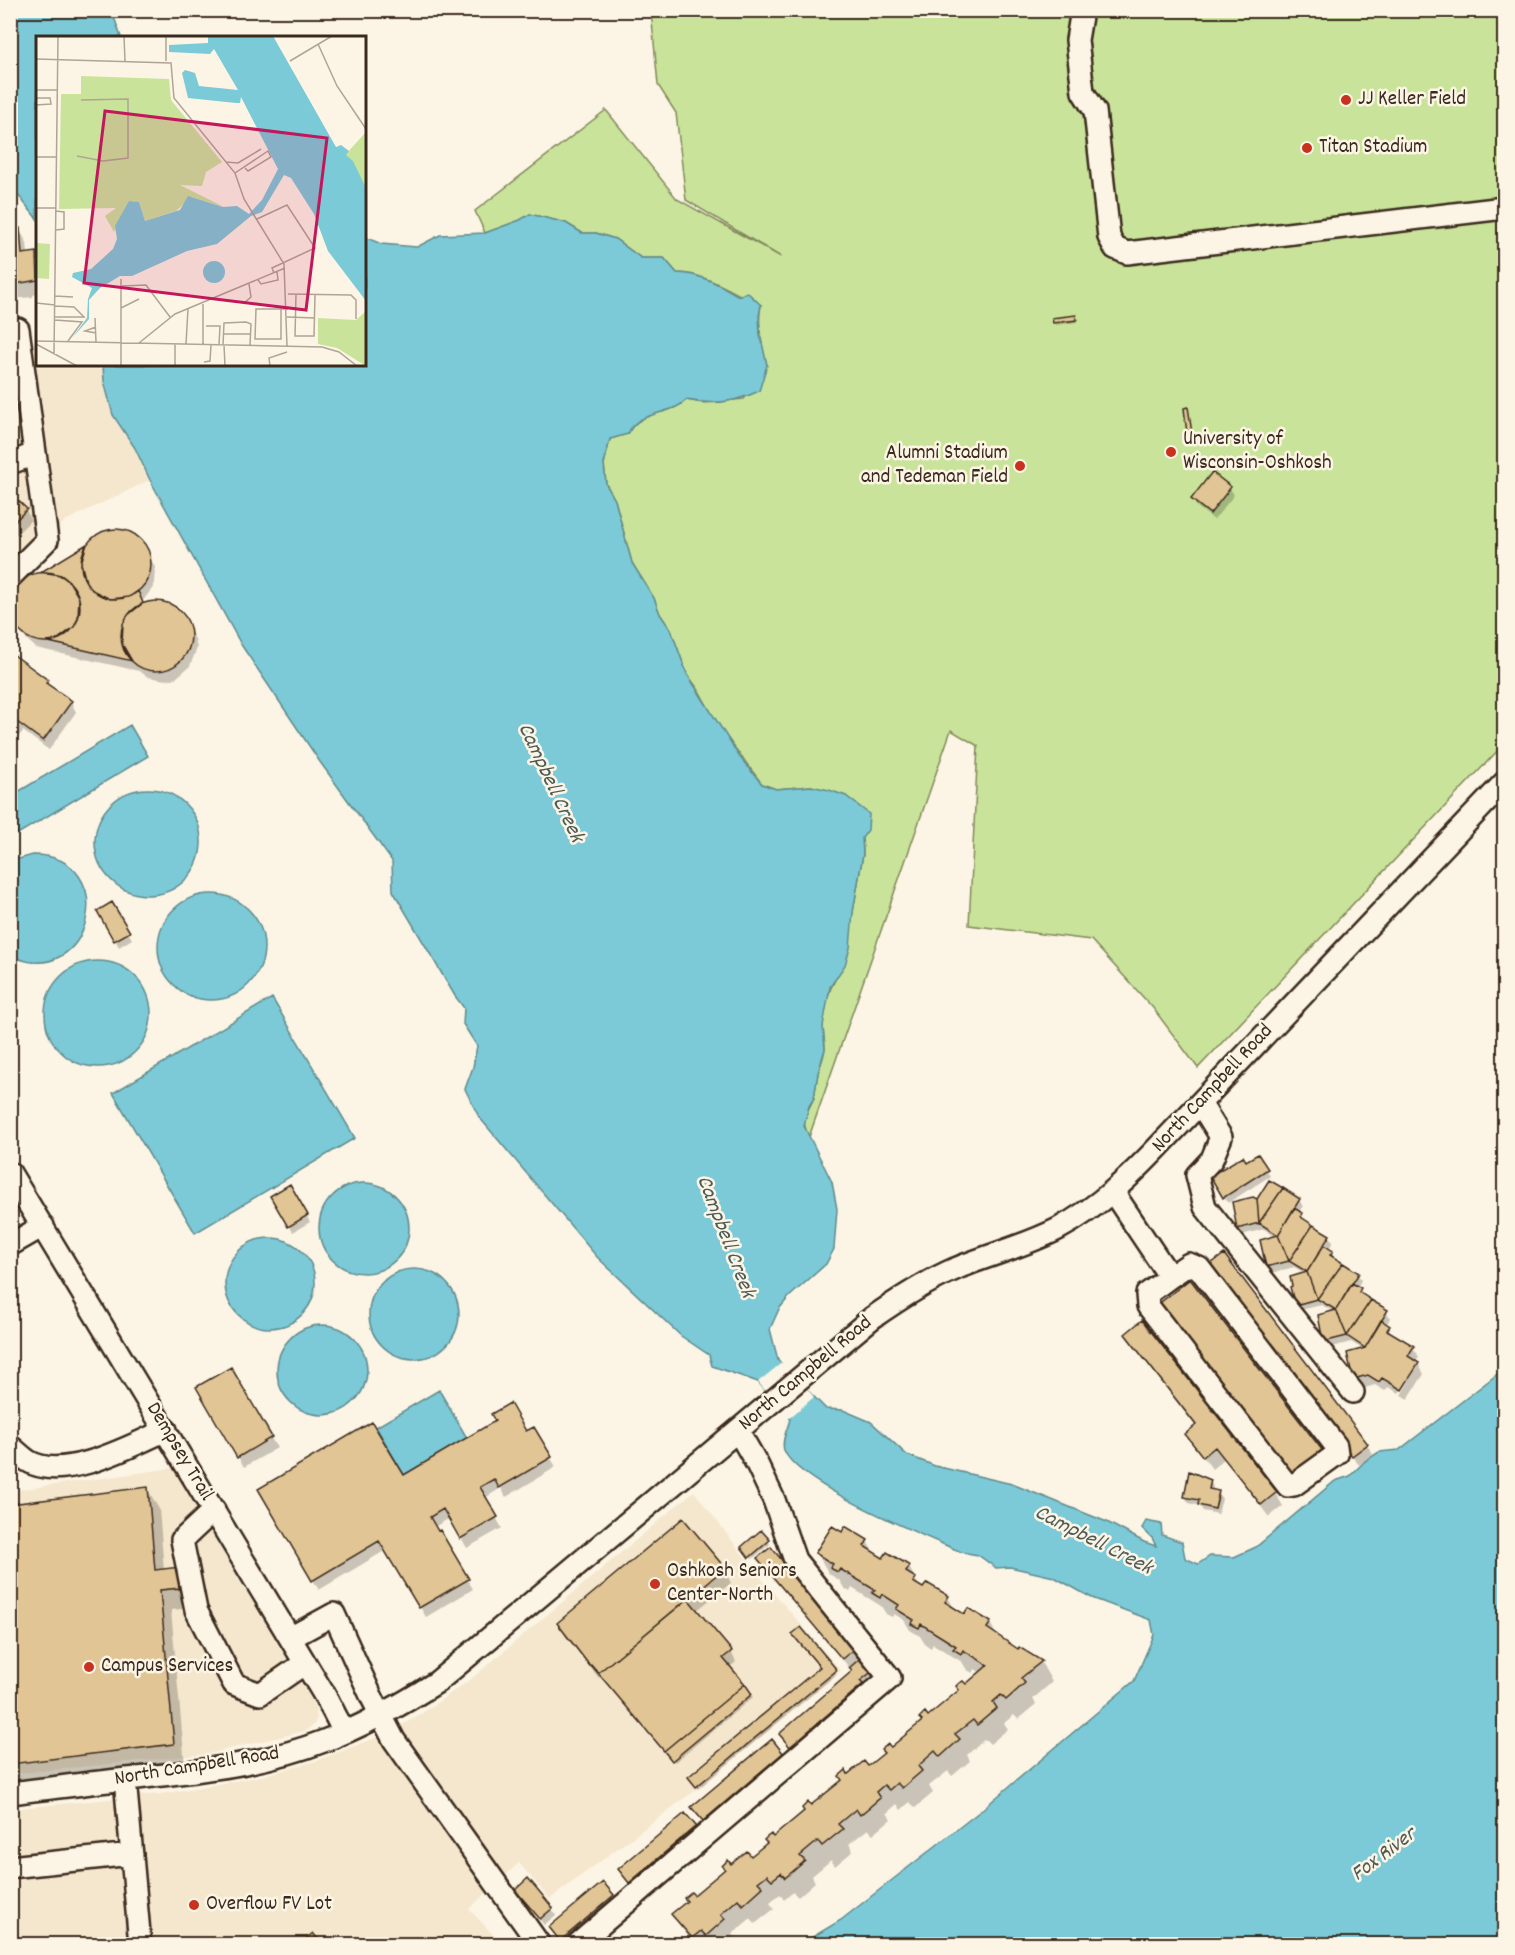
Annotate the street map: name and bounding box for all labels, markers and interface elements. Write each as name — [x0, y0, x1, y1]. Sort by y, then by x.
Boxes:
inset map — [36, 36, 366, 366]
place label: JJ Keller Field — [1358, 85, 1466, 115]
marker: JJ Keller Field — [1339, 93, 1353, 107]
place label: Titan Stadium — [1319, 133, 1427, 163]
marker: Titan Stadium — [1300, 141, 1314, 155]
place label: University of Wisconsin-Oshkosh — [1183, 425, 1332, 479]
place label: Alumni Stadium and Tedeman Field — [861, 439, 1008, 493]
marker: University of Wisconsin-Oshkosh — [1164, 445, 1178, 459]
marker: Alumni Stadium and Tedeman Field — [1013, 459, 1027, 473]
water label: Campbell Creek — [509, 718, 592, 850]
street label: North Campbell Road — [1145, 1018, 1281, 1160]
water label: Campbell Creek — [687, 1171, 763, 1304]
street label: North Campbell Road — [733, 1309, 879, 1439]
street label: Dempsey Trail — [138, 1397, 220, 1507]
water label: Campbell Creek — [1029, 1498, 1159, 1585]
place label: Oshkosh Seniors Center-North — [667, 1557, 797, 1611]
marker: Oshkosh Seniors Center-North — [648, 1577, 662, 1591]
place label: Campus Services — [101, 1652, 233, 1682]
marker: Campus Services — [82, 1660, 96, 1674]
street label: North Campbell Road — [112, 1739, 282, 1795]
water label: Fox River — [1345, 1818, 1425, 1890]
place label: Overflow FV Lot — [206, 1890, 332, 1920]
marker: Overflow FV Lot — [187, 1898, 201, 1912]

